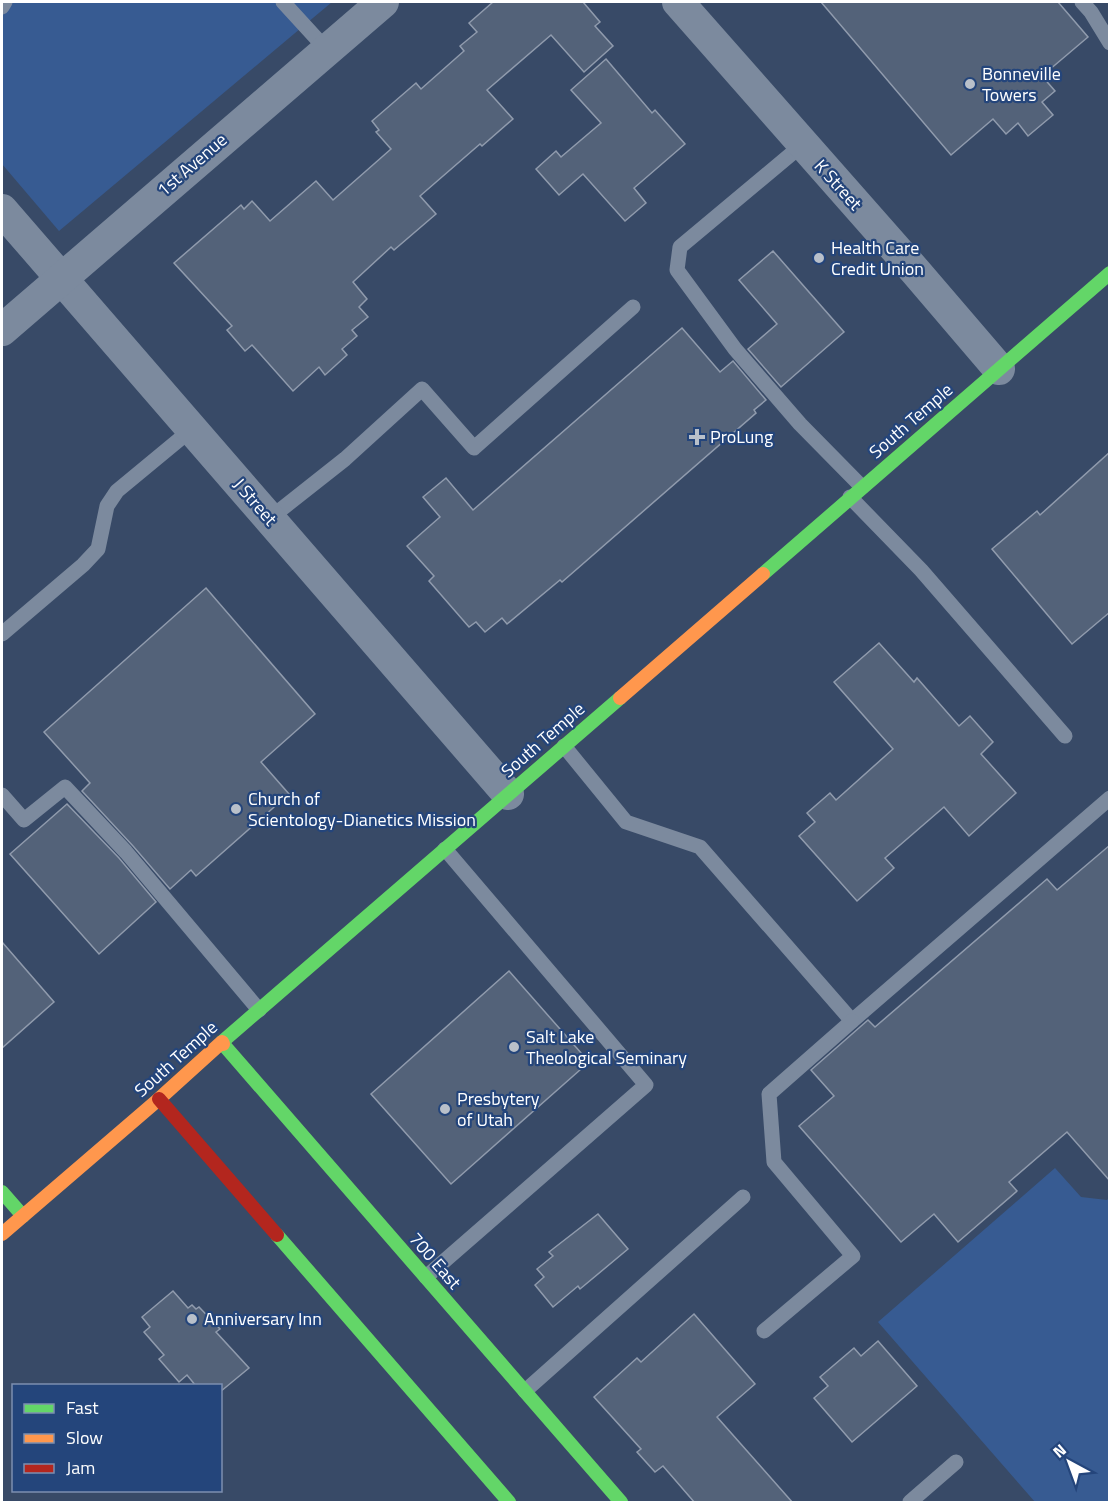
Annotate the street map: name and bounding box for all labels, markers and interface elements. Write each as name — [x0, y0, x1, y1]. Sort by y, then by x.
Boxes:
place label: Bonneville Towers — [982, 60, 1061, 108]
marker: Bonneville Towers — [963, 77, 977, 91]
street label: 1st Avenue — [151, 127, 233, 203]
street label: K Street — [808, 153, 869, 217]
place label: Health Care Credit Union — [831, 234, 924, 282]
marker: Health Care Credit Union — [812, 251, 826, 265]
street label: South Temple — [863, 376, 959, 465]
place label: ProLung — [710, 423, 773, 450]
marker: ProLung — [688, 428, 706, 446]
street label: J Street — [227, 472, 284, 532]
street label: South Temple — [495, 695, 591, 784]
place label: Church of Scientology-Dianetics Mission — [248, 785, 476, 833]
marker: Church of Scientology-Dianetics Mission — [229, 802, 243, 816]
street label: South Temple — [128, 1014, 223, 1103]
place label: Salt Lake Theological Seminary — [526, 1023, 687, 1071]
marker: Salt Lake Theological Seminary — [507, 1040, 521, 1054]
place label: Presbytery of Utah — [457, 1085, 540, 1133]
marker: Presbytery of Utah — [438, 1102, 452, 1116]
street label: 700 East — [403, 1226, 468, 1296]
place label: Anniversary Inn — [204, 1305, 322, 1332]
marker: Anniversary Inn — [185, 1312, 199, 1326]
legend — [12, 1384, 222, 1492]
text: Fast — [66, 1394, 99, 1421]
text: Slow — [66, 1424, 103, 1451]
north arrow — [1039, 1432, 1099, 1492]
text: N — [1047, 1438, 1071, 1463]
text: Jam — [66, 1454, 95, 1481]

